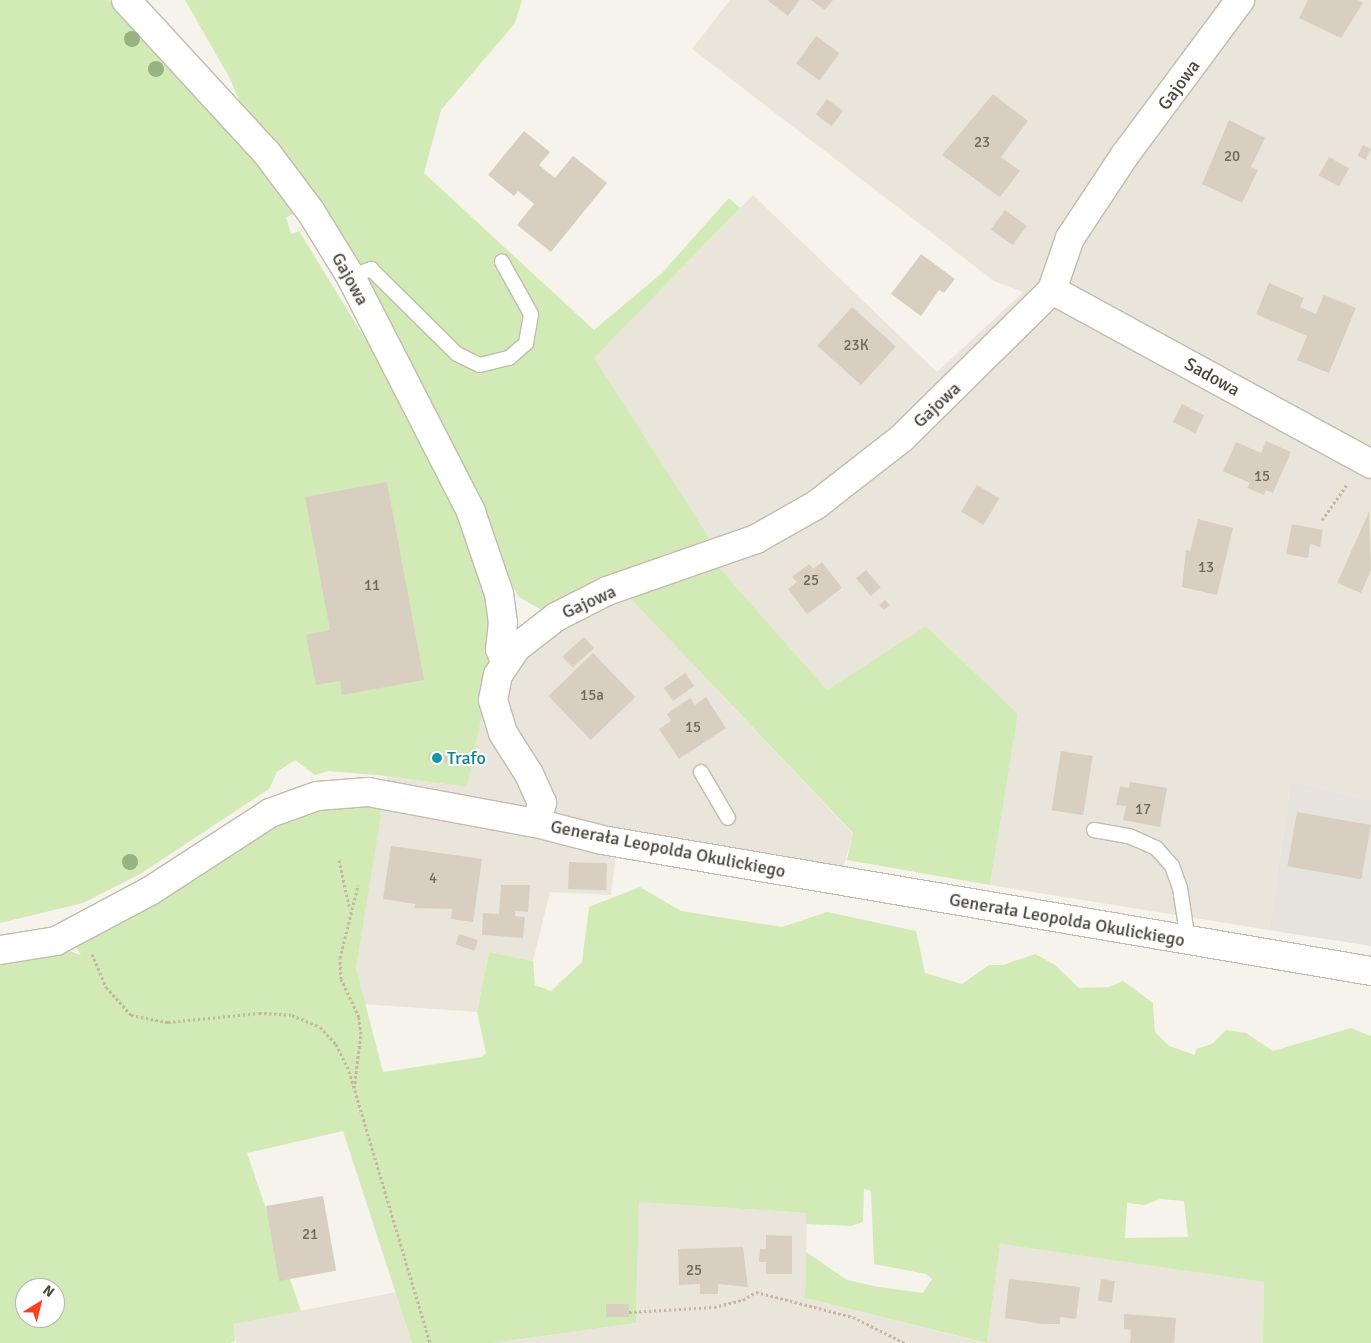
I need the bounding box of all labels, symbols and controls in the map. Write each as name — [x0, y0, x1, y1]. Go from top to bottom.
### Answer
street label: Gajowa — [1154, 56, 1204, 114]
house number: 23 — [974, 134, 990, 152]
house number: 20 — [1224, 148, 1240, 166]
street label: Gajowa — [327, 249, 373, 309]
house number: 23K — [843, 337, 869, 355]
street label: Sadowa — [1181, 353, 1243, 401]
street label: Gajowa — [909, 378, 965, 432]
house number: 15 — [1254, 468, 1270, 486]
house number: 13 — [1198, 559, 1214, 577]
house number: 25 — [803, 572, 819, 590]
house number: 11 — [364, 577, 380, 595]
street label: Gajowa — [559, 581, 619, 623]
house number: 15a — [580, 687, 604, 705]
house number: 15 — [685, 719, 701, 737]
place label: Trafo — [447, 747, 486, 769]
marker: Trafo — [431, 752, 443, 764]
house number: 17 — [1135, 801, 1151, 819]
street label: Generała Leopolda Okulickiego — [549, 816, 787, 882]
house number: 4 — [429, 870, 437, 888]
street label: Generała Leopolda Okulickiego — [948, 889, 1186, 951]
house number: 21 — [302, 1226, 318, 1244]
house number: 25 — [686, 1262, 702, 1280]
north arrow — [15, 1278, 65, 1328]
text: N — [40, 1282, 57, 1301]

